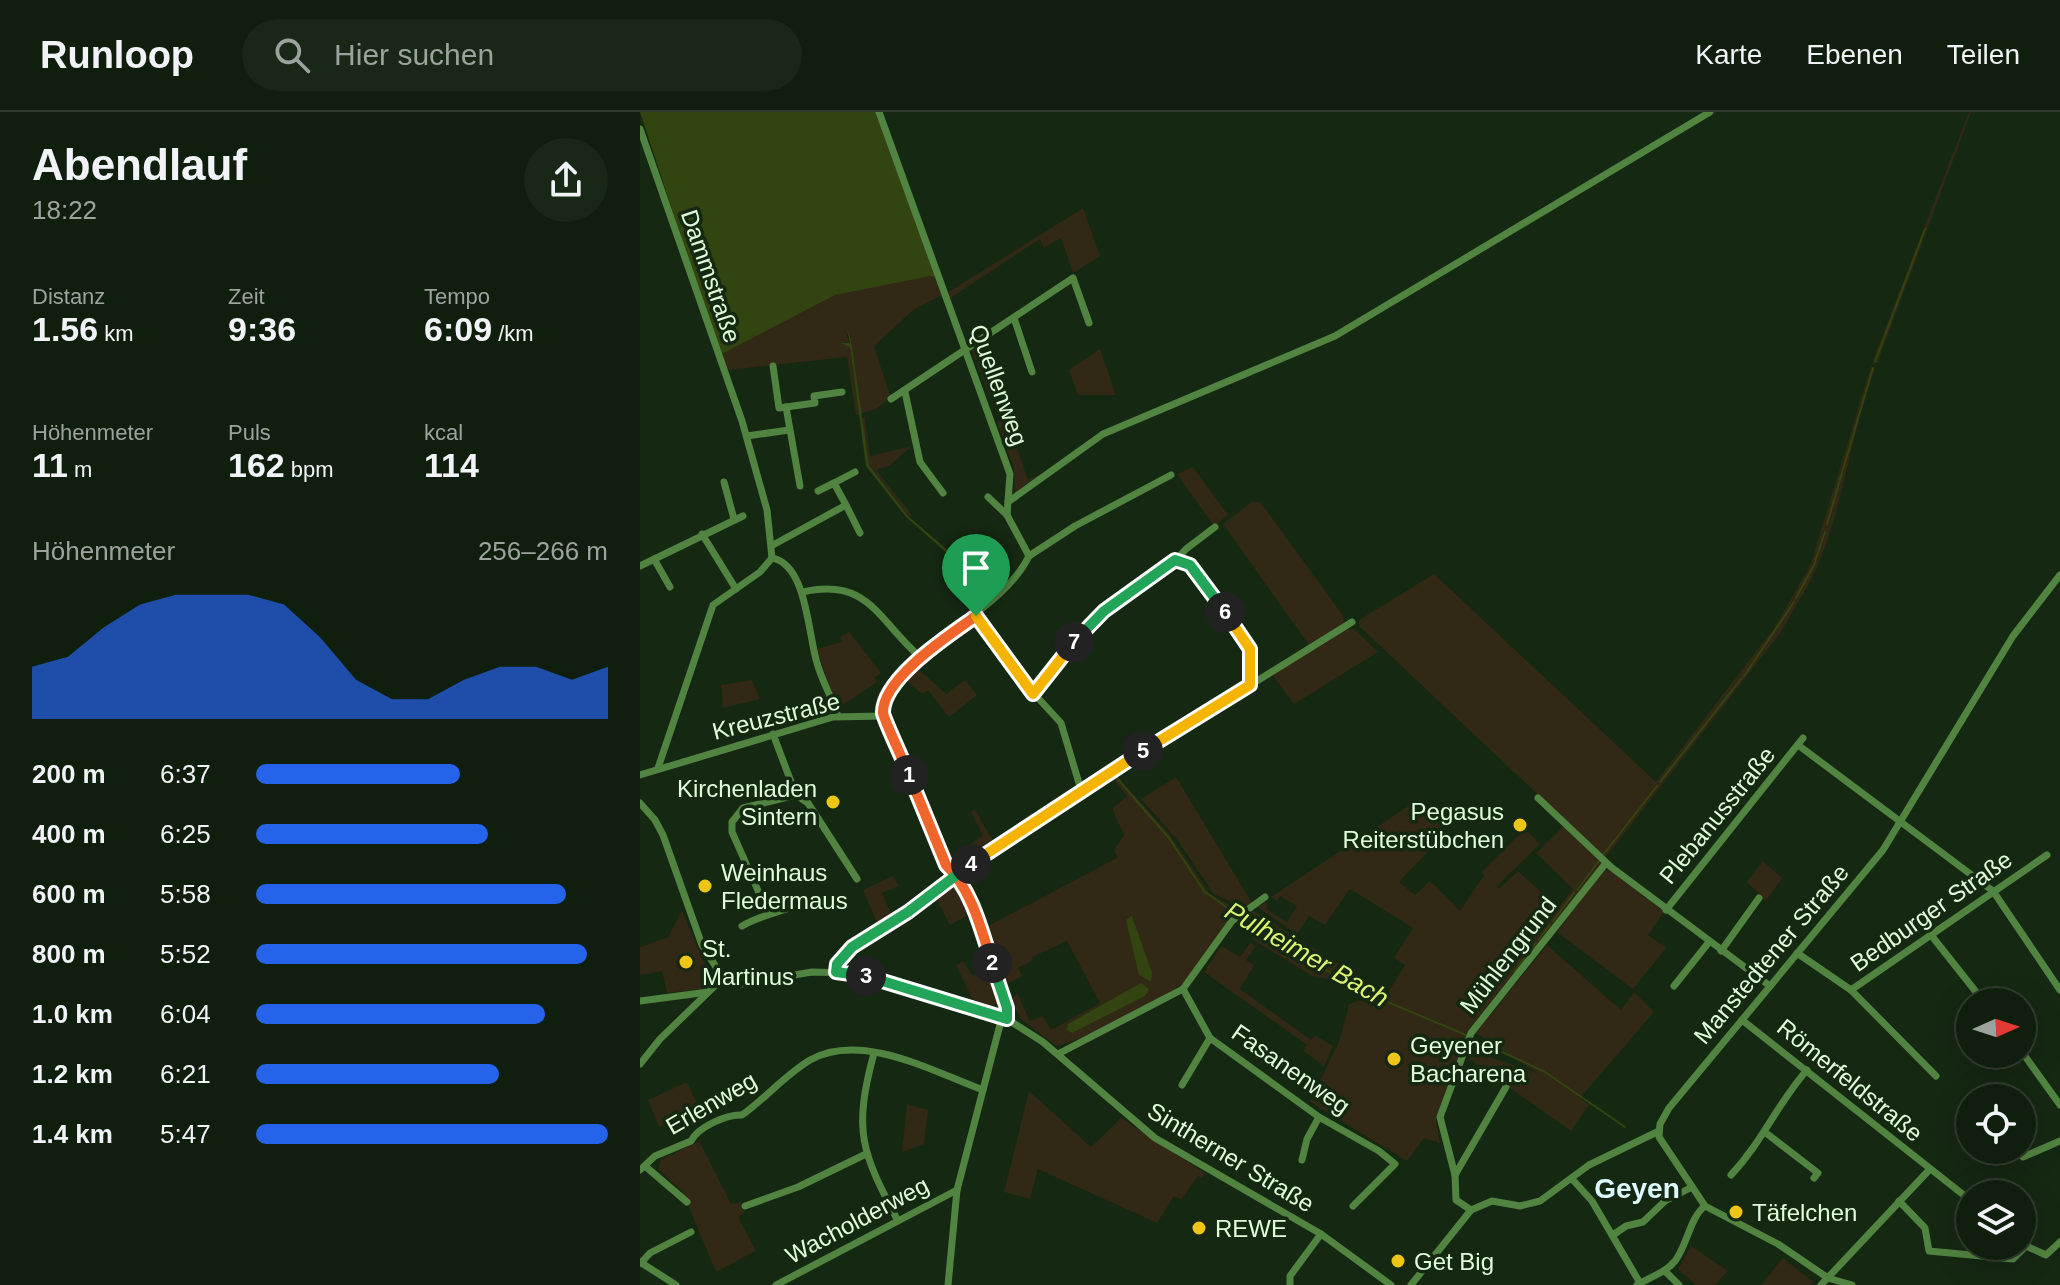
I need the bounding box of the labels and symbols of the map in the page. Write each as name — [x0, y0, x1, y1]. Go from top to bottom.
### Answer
street label: Dammstraße — [676, 206, 746, 346]
street label: Quellenweg — [965, 321, 1033, 449]
pin — [942, 534, 1010, 616]
pin: 6 — [1205, 592, 1245, 632]
pin: 7 — [1054, 622, 1094, 662]
street label: Kreuzstraße — [709, 687, 843, 745]
pin: 5 — [1123, 731, 1163, 771]
street label: Plebanusstraße — [1654, 741, 1780, 889]
pin: 1 — [889, 755, 929, 795]
place label: Kirchenladen Sintern — [677, 775, 817, 830]
marker: Kirchenladen Sintern — [824, 793, 842, 811]
place label: Pegasus Reiterstübchen — [1343, 798, 1504, 853]
marker: Pegasus Reiterstübchen — [1511, 816, 1529, 834]
pin: 4 — [951, 844, 991, 884]
street label: Bedburger Straße — [1845, 845, 2017, 977]
place label: Weinhaus Fledermaus — [721, 859, 848, 914]
street label: Manstedtener Straße — [1688, 859, 1854, 1049]
marker: Weinhaus Fledermaus — [696, 877, 714, 895]
street label: Mühlengrund — [1454, 891, 1562, 1019]
water label: Pulheimer Bach — [1220, 895, 1394, 1013]
place label: St. Martinus — [702, 935, 794, 990]
pin: 2 — [972, 943, 1012, 983]
marker: St. Martinus — [677, 953, 695, 971]
pin: 3 — [846, 956, 886, 996]
north arrow — [1956, 988, 2036, 1068]
street label: Römerfeldstraße — [1772, 1013, 1928, 1147]
street label: Fasanenweg — [1227, 1019, 1355, 1119]
place label: Geyener Bacharena — [1410, 1032, 1527, 1087]
marker: Geyener Bacharena — [1385, 1050, 1403, 1068]
street label: Erlenweg — [661, 1066, 761, 1140]
street label: Sintherner Straße — [1143, 1097, 1319, 1217]
street label: Wacholderweg — [781, 1171, 933, 1269]
district label: Geyen — [1594, 1173, 1680, 1204]
place label: Täfelchen — [1752, 1199, 1857, 1226]
marker: Täfelchen — [1727, 1203, 1745, 1221]
place label: REWE — [1215, 1215, 1287, 1242]
marker: REWE — [1190, 1219, 1208, 1237]
place label: Get Big — [1414, 1248, 1494, 1275]
marker: Get Big — [1389, 1252, 1407, 1270]

